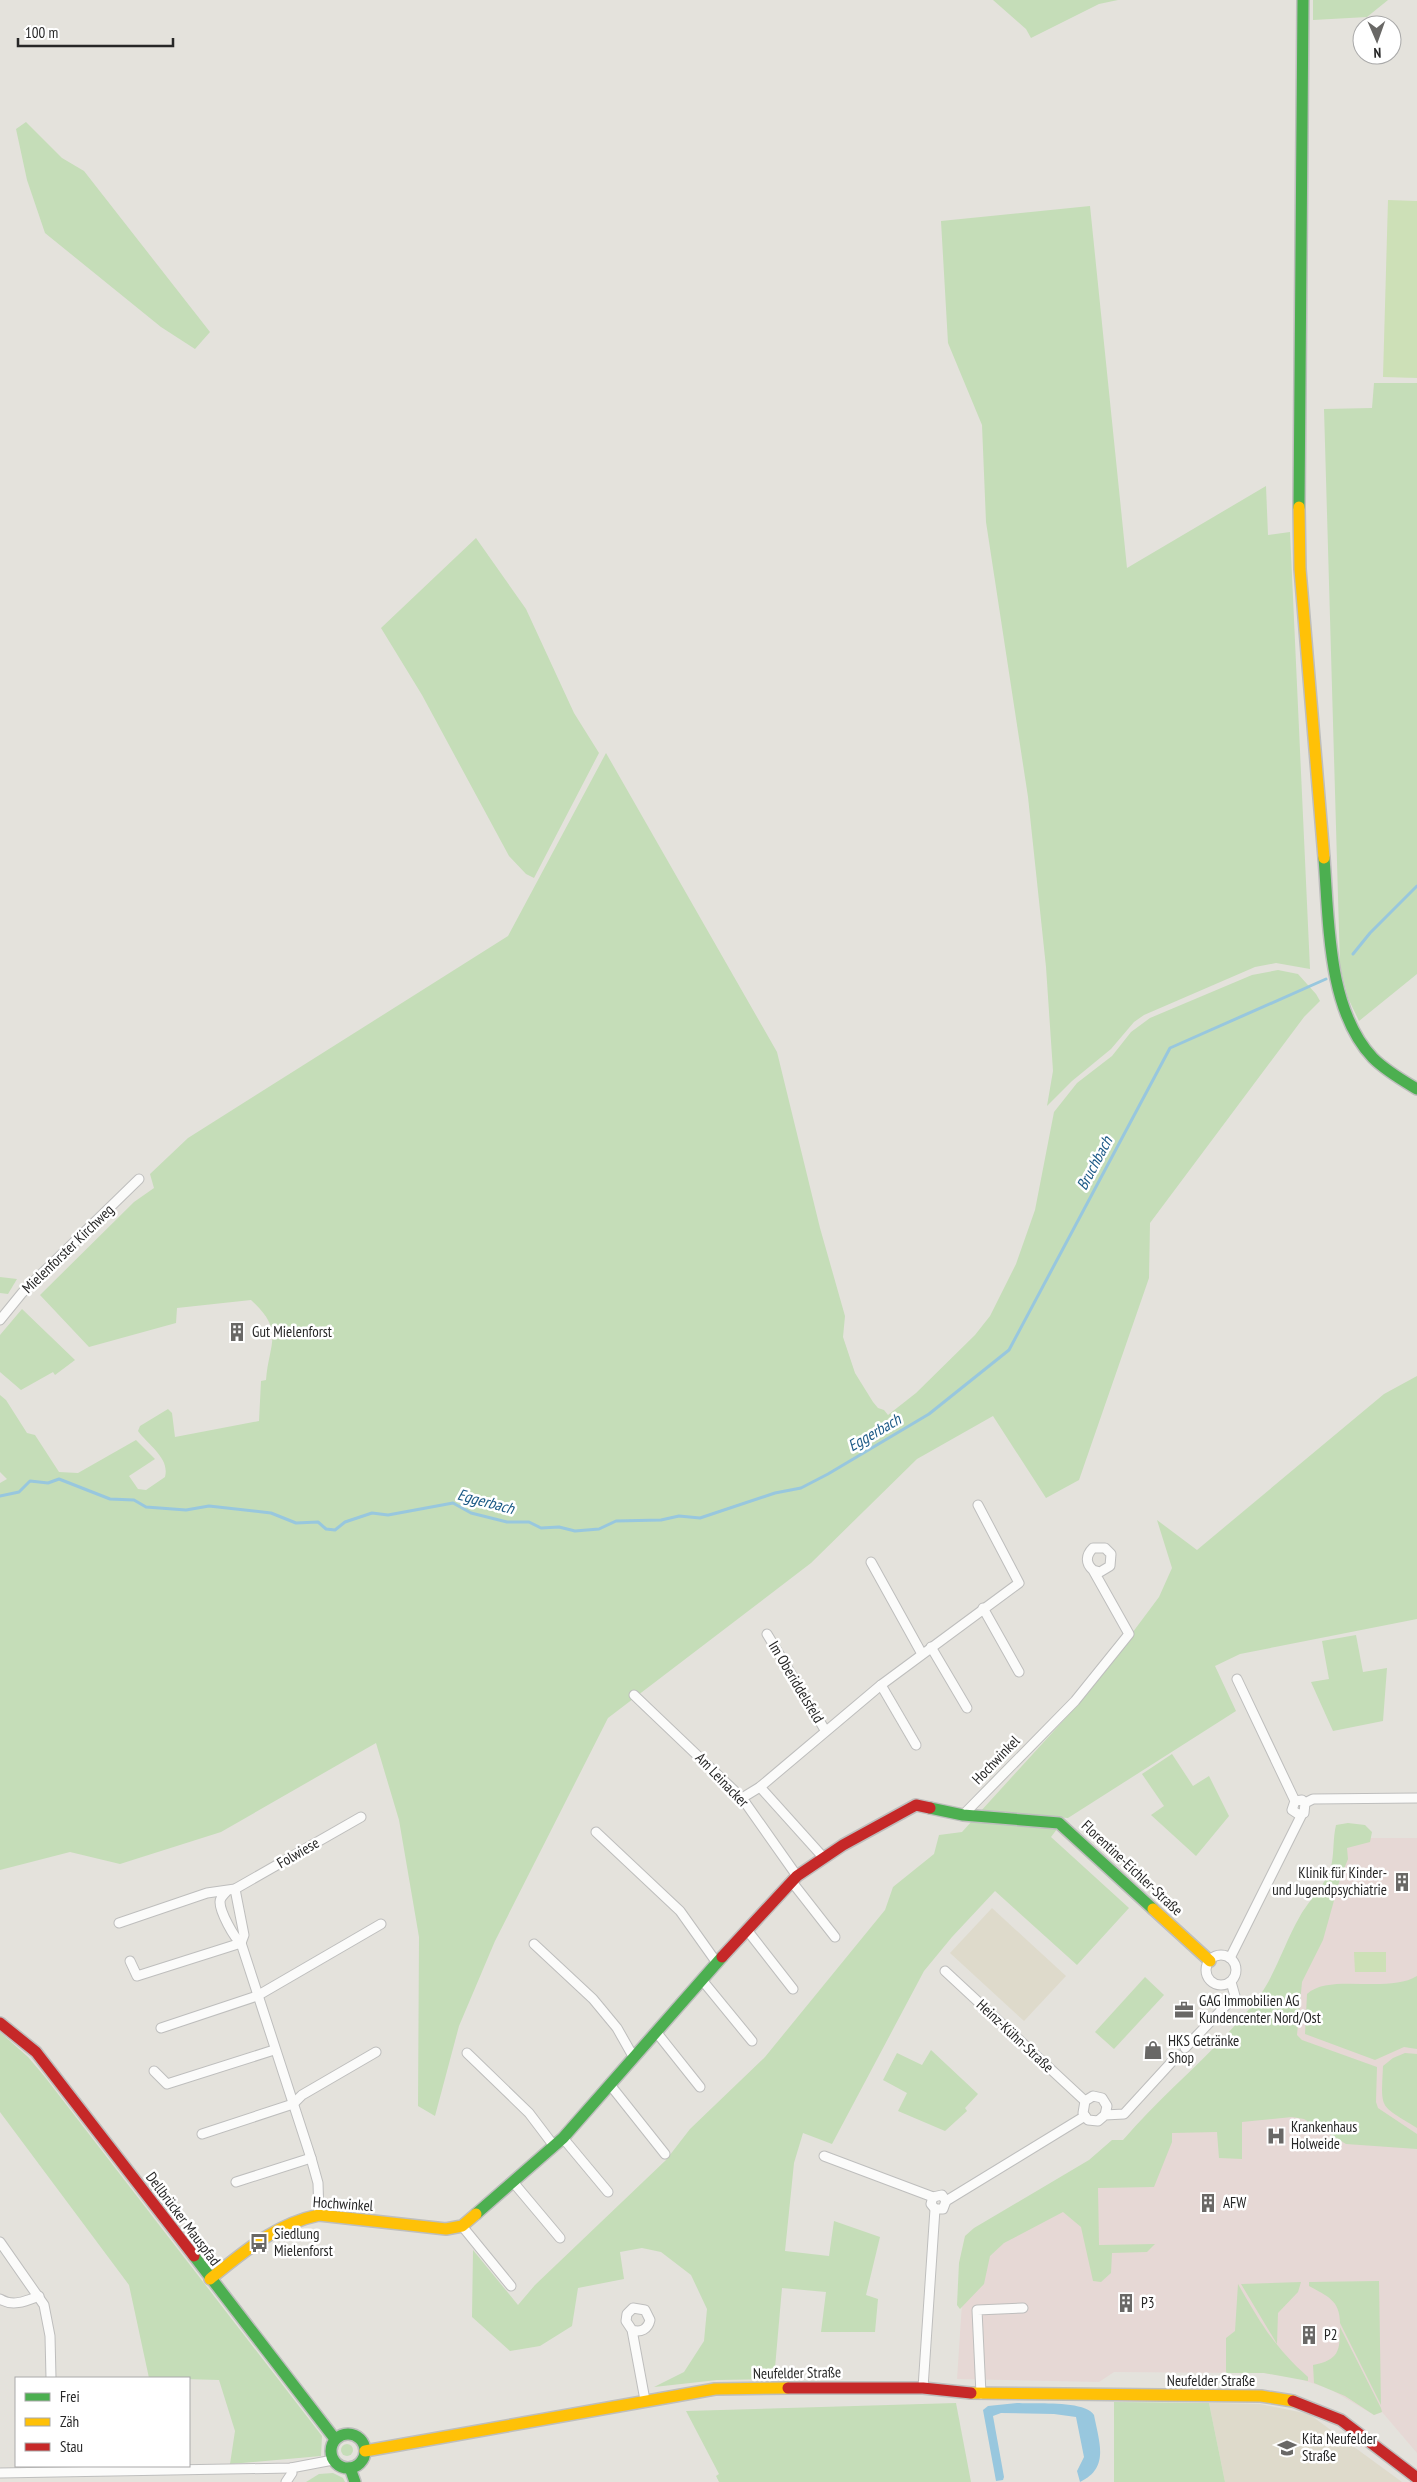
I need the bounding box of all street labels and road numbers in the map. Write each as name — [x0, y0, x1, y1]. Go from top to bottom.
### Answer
street label: Mielenforster Kirchweg — [18, 1200, 117, 1297]
street label: Im Oberiddelsfeld — [764, 1637, 828, 1726]
street label: Hochwinkel — [968, 1731, 1024, 1788]
street label: Am Leinacker — [692, 1748, 754, 1812]
street label: Florentine-Eichler-Straße — [1078, 1816, 1187, 1919]
street label: Folwiese — [273, 1833, 322, 1872]
street label: Heinz-Kühn-Straße — [973, 1995, 1058, 2076]
street label: Dellbrücker Mauspfad — [142, 2168, 225, 2269]
street label: Hochwinkel — [312, 2192, 374, 2215]
street label: Neufelder Straße — [753, 2362, 841, 2383]
street label: Neufelder Straße — [1167, 2371, 1255, 2390]

